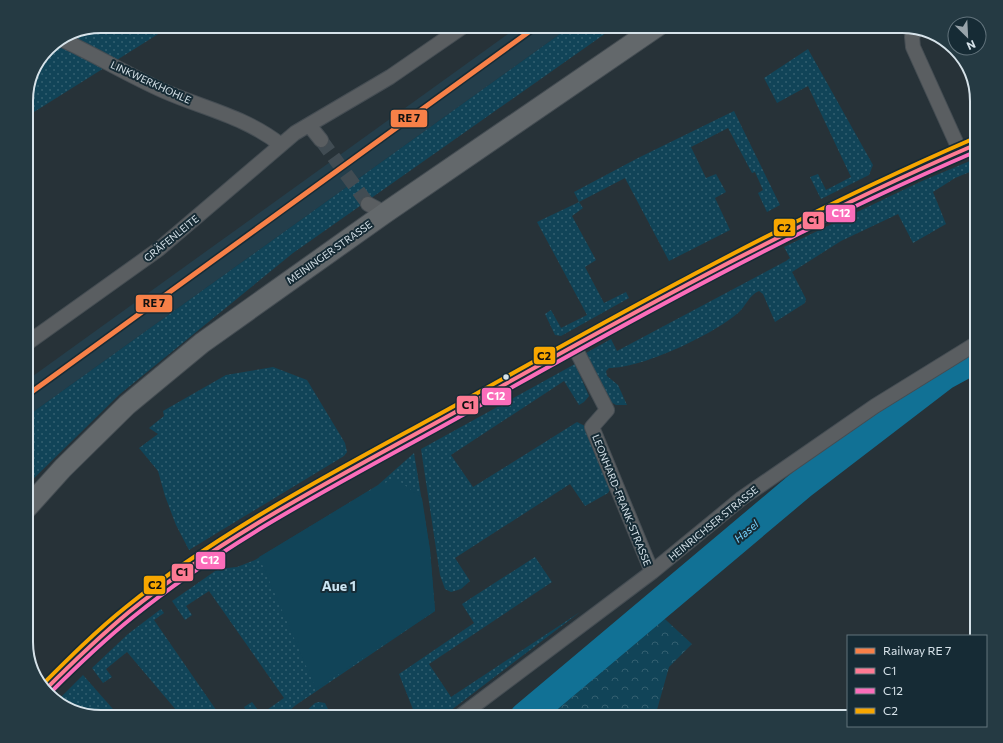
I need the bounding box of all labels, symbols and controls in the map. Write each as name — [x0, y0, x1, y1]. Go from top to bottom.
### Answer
north arrow — [947, 16, 987, 56]
text: N — [965, 38, 978, 53]
street label: LINKWERKHOHLE — [109, 58, 193, 106]
line badge: RE 7 — [390, 109, 428, 128]
text: RE 7 — [398, 111, 420, 124]
line badge: C12 — [825, 204, 856, 223]
text: C12 — [832, 206, 850, 219]
line badge: C1 — [802, 211, 825, 230]
street label: GRÄFENLEITE — [141, 212, 201, 264]
text: C1 — [807, 213, 819, 226]
street label: MEININGER STRASSE — [284, 218, 374, 286]
line badge: C2 — [773, 218, 796, 237]
text: C2 — [777, 221, 791, 234]
line badge: RE 7 — [135, 294, 173, 313]
text: RE 7 — [143, 296, 165, 309]
line badge: C2 — [533, 346, 556, 365]
text: C2 — [537, 349, 551, 362]
unlabelled marker — [501, 372, 511, 382]
line badge: C12 — [481, 387, 512, 406]
text: C12 — [487, 389, 505, 402]
line badge: C1 — [456, 395, 479, 415]
text: C1 — [462, 398, 474, 411]
street label: LEONHARD-FRANK-STRASSE — [590, 432, 654, 568]
street label: HEINRICHSER STRASSE — [666, 483, 760, 563]
water label: Hasel — [731, 517, 761, 545]
line badge: C12 — [195, 551, 226, 570]
text: C12 — [201, 553, 219, 566]
line badge: C1 — [171, 563, 194, 582]
text: C1 — [176, 565, 188, 578]
line badge: C2 — [143, 575, 166, 595]
district label: Aue 1 — [322, 577, 356, 594]
text: C2 — [148, 578, 162, 591]
legend — [847, 635, 987, 727]
text: Railway RE 7 — [883, 643, 951, 657]
text: C1 — [883, 663, 896, 677]
text: C12 — [883, 683, 903, 697]
text: C2 — [883, 703, 898, 717]

